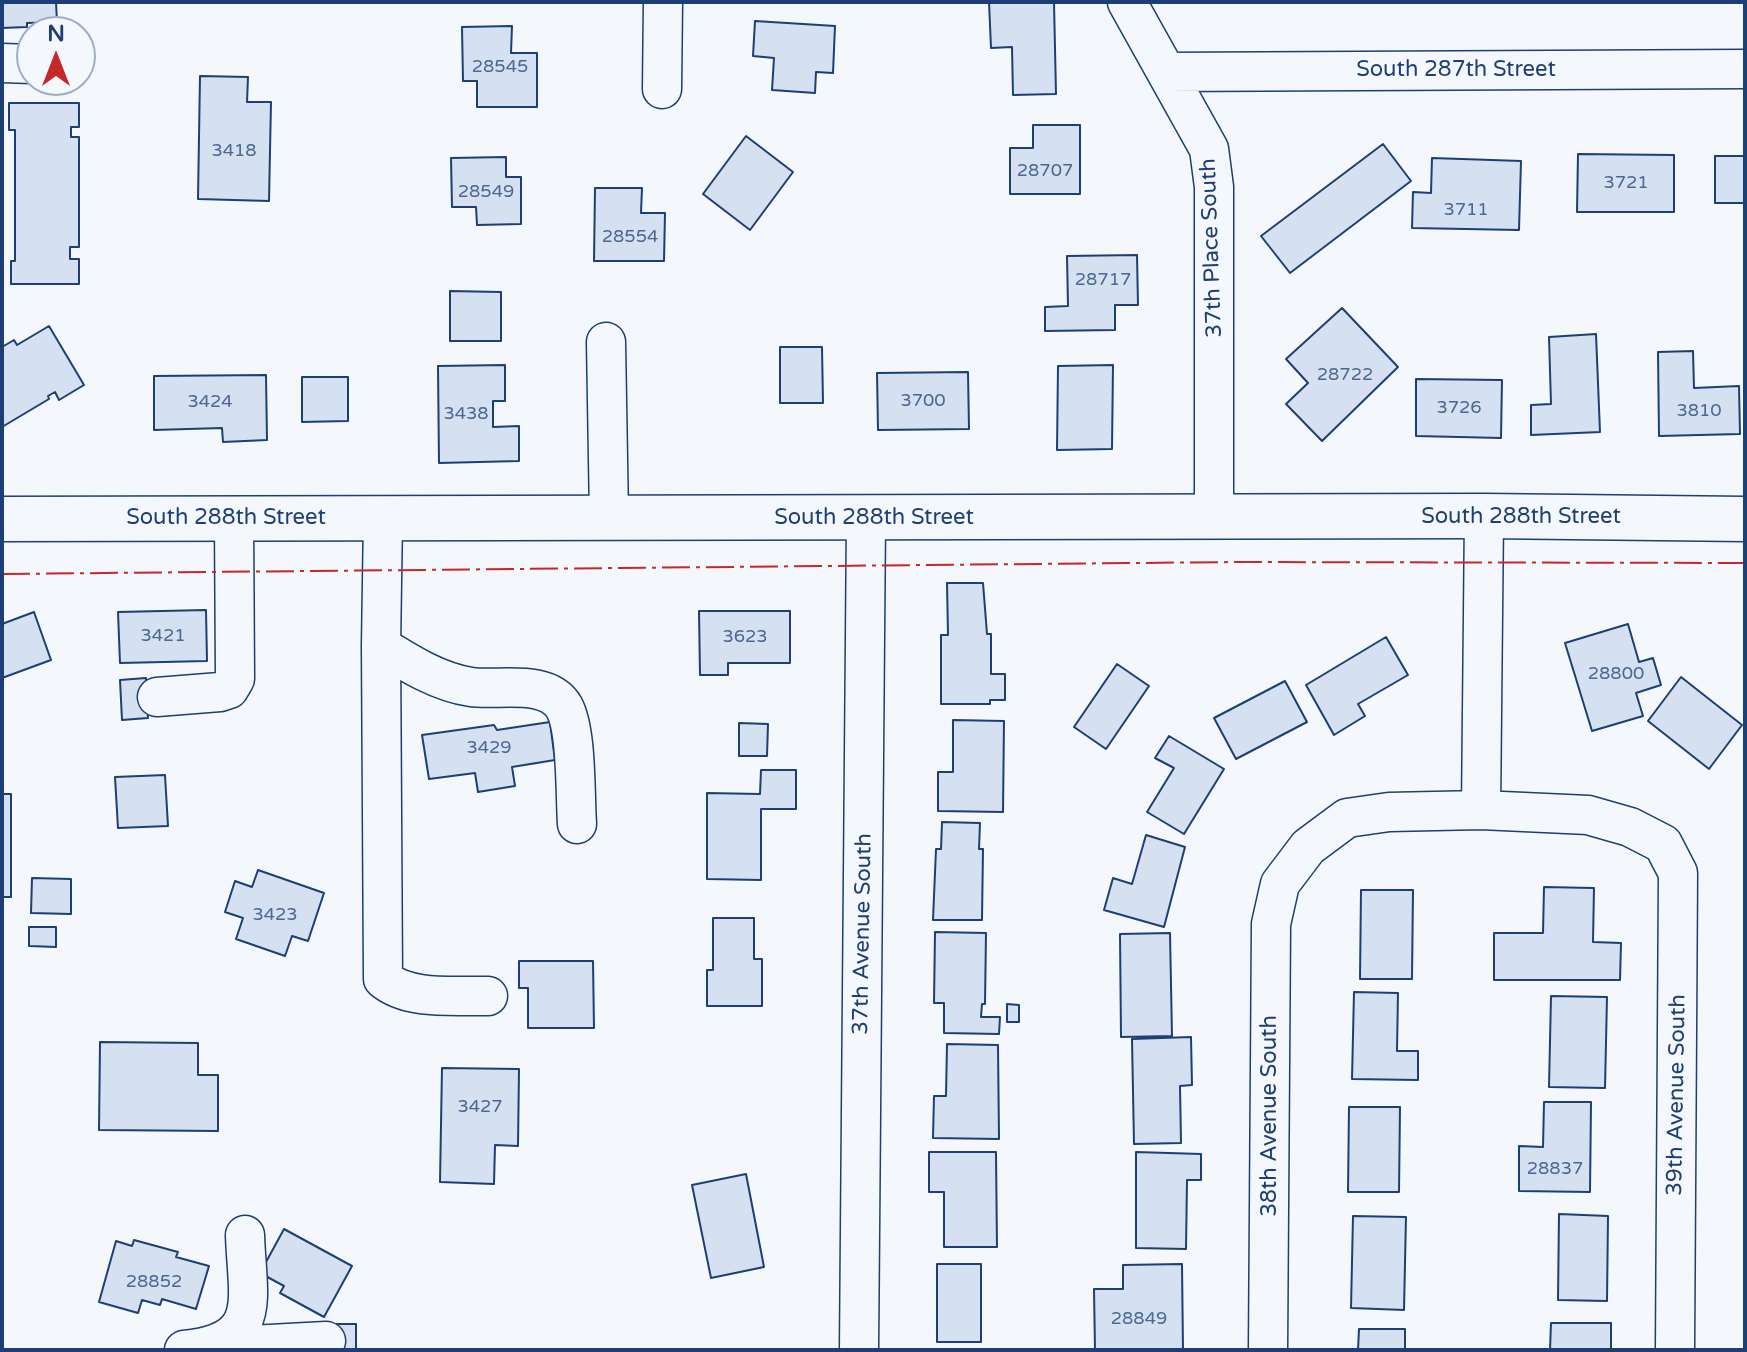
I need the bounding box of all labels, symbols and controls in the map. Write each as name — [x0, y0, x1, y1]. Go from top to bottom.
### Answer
north arrow — [16, 16, 96, 96]
text: N — [47, 21, 65, 47]
house number: 28545 — [472, 56, 528, 78]
street label: South 287th Street — [1356, 57, 1556, 83]
house number: 3418 — [211, 140, 257, 162]
street label: 37th Place South — [1196, 158, 1228, 338]
house number: 28707 — [1017, 160, 1073, 182]
house number: 3721 — [1603, 172, 1649, 194]
house number: 28549 — [458, 181, 514, 203]
house number: 3711 — [1443, 199, 1489, 221]
house number: 28554 — [602, 226, 658, 248]
house number: 28717 — [1075, 269, 1131, 291]
house number: 28722 — [1317, 364, 1373, 386]
house number: 3700 — [900, 390, 946, 412]
house number: 3424 — [187, 391, 233, 413]
house number: 3726 — [1436, 397, 1482, 419]
house number: 3810 — [1676, 400, 1722, 422]
house number: 3438 — [443, 403, 489, 425]
street label: South 288th Street — [1421, 504, 1621, 530]
street label: South 288th Street — [126, 505, 326, 531]
street label: South 288th Street — [774, 505, 974, 531]
house number: 3421 — [140, 625, 186, 647]
house number: 3623 — [722, 626, 768, 648]
house number: 28800 — [1588, 663, 1644, 685]
house number: 3429 — [466, 737, 512, 759]
street label: 37th Avenue South — [848, 833, 878, 1035]
house number: 3423 — [252, 904, 298, 926]
street label: 39th Avenue South — [1662, 994, 1692, 1196]
street label: 38th Avenue South — [1257, 1015, 1283, 1217]
house number: 3427 — [457, 1096, 503, 1118]
house number: 28837 — [1527, 1158, 1583, 1180]
house number: 28852 — [126, 1271, 182, 1293]
house number: 28849 — [1111, 1308, 1167, 1330]

